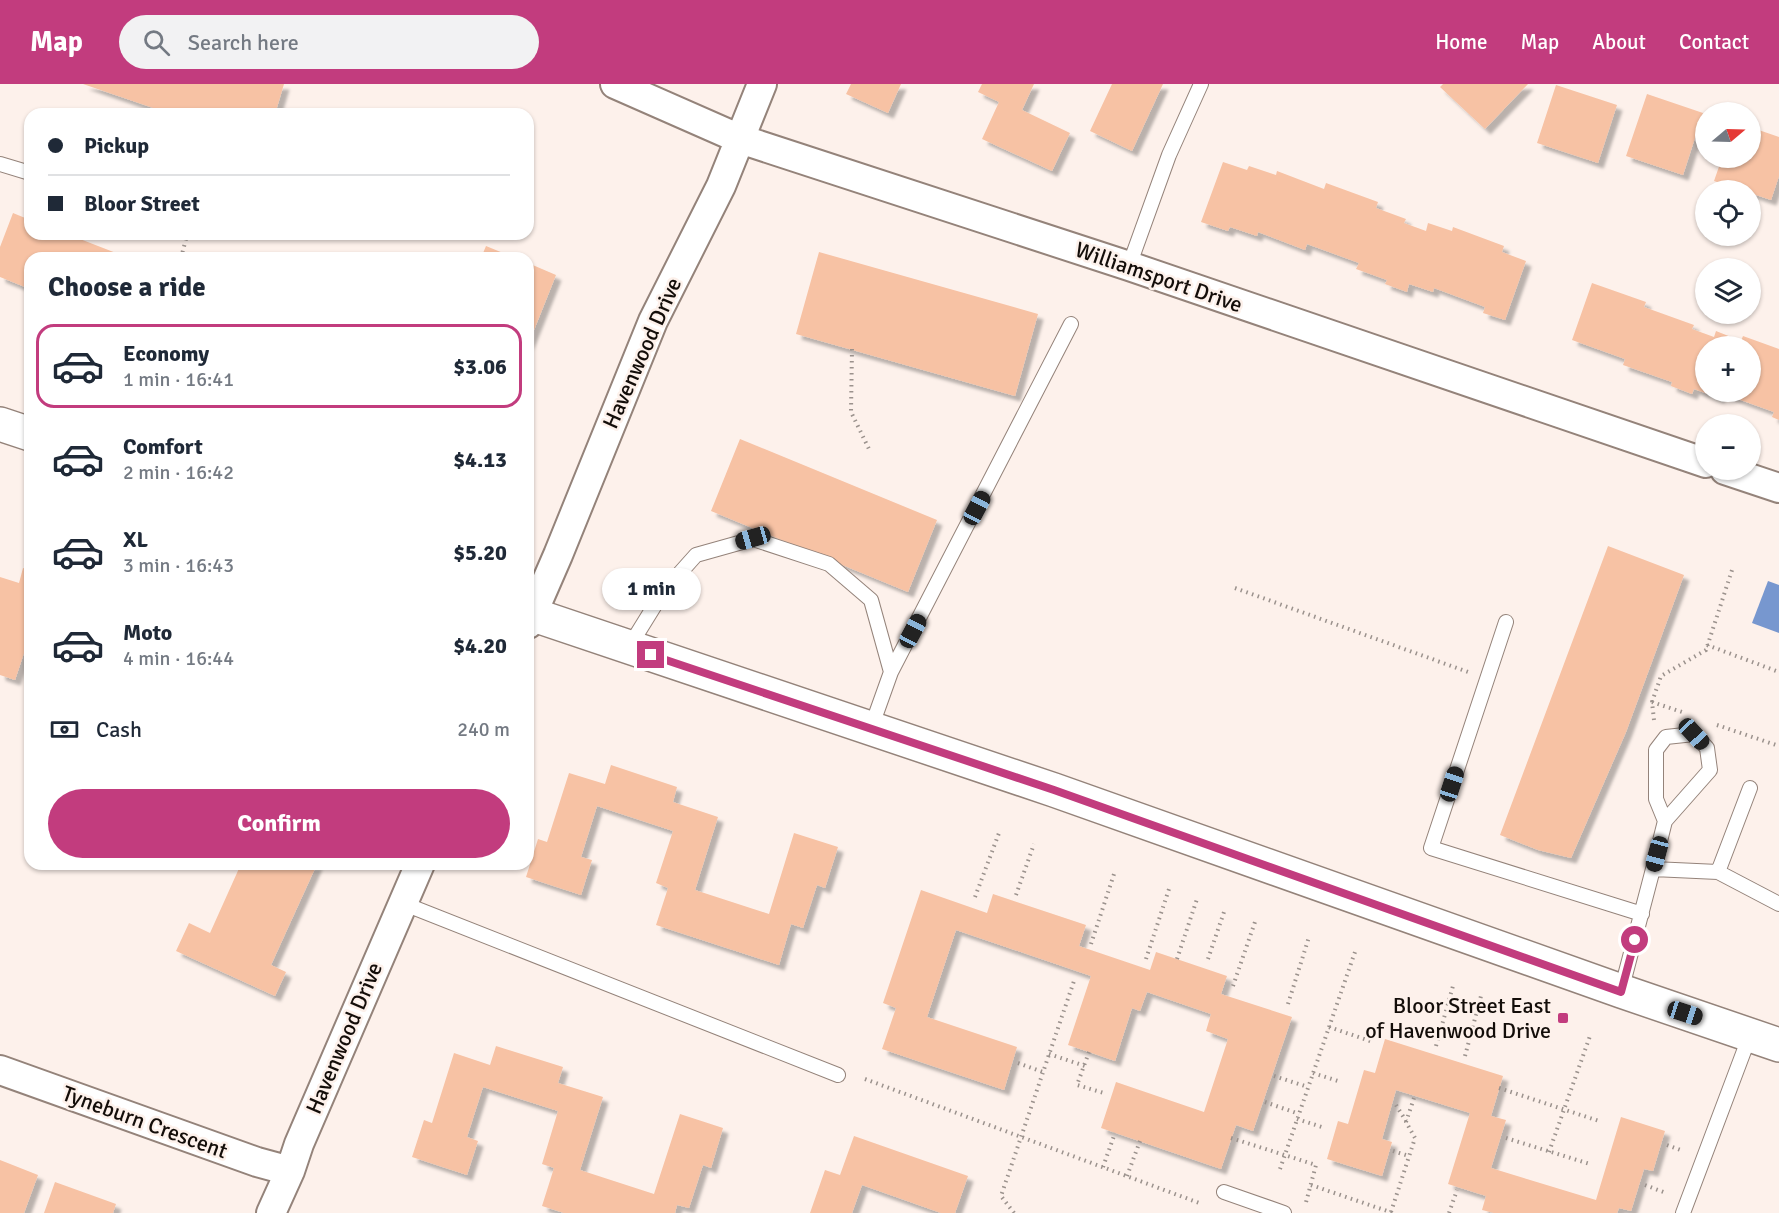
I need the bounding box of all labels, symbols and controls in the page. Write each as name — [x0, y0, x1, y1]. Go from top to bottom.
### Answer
search box — [119, 15, 539, 69]
text: Map — [30, 25, 83, 59]
icon: search — [140, 26, 173, 59]
text: Search here — [188, 29, 299, 56]
text: Home — [1435, 29, 1488, 55]
text: Map — [1521, 29, 1559, 55]
text: About — [1592, 29, 1646, 55]
text: Contact — [1679, 29, 1749, 55]
north arrow — [1695, 102, 1761, 168]
map controls — [1695, 102, 1761, 480]
text: Pickup — [84, 132, 149, 159]
button: locate — [1695, 180, 1761, 246]
text: Bloor Street — [84, 190, 200, 217]
street label: Williamsport Drive — [1072, 236, 1246, 318]
button: layers — [1695, 258, 1761, 324]
text: Choose a ride — [48, 271, 206, 304]
street label: Havenwood Drive — [597, 273, 687, 433]
button: + — [1695, 336, 1761, 402]
icon: car — [51, 339, 105, 393]
text: Economy — [123, 340, 209, 367]
text: $3.06 — [453, 353, 507, 380]
text: 1 min · 16:41 — [123, 367, 234, 392]
button: − — [1695, 414, 1761, 480]
icon: car — [51, 432, 105, 486]
text: Comfort — [123, 433, 203, 460]
text: $4.13 — [453, 446, 507, 473]
text: 2 min · 16:42 — [123, 460, 234, 485]
car — [961, 488, 993, 528]
car — [733, 524, 773, 552]
icon: car — [51, 525, 105, 579]
text: XL — [123, 526, 148, 553]
text: $5.20 — [453, 539, 507, 566]
text: 3 min · 16:43 — [123, 553, 234, 578]
callout: 1 min — [602, 568, 700, 610]
text: 1 min — [627, 576, 676, 601]
car — [897, 611, 929, 651]
icon: car — [51, 618, 105, 672]
text: Moto — [123, 619, 172, 646]
text: $4.20 — [453, 632, 507, 659]
route end — [637, 641, 664, 668]
text: 4 min · 16:44 — [123, 646, 234, 671]
icon: cash — [48, 713, 81, 746]
car — [1675, 715, 1713, 753]
text: Cash — [96, 716, 142, 743]
text: 240 m — [457, 717, 510, 742]
car — [1438, 764, 1466, 804]
button: Confirm — [48, 789, 510, 858]
car — [1644, 834, 1670, 874]
route start — [1621, 926, 1648, 953]
street label: Havenwood Drive — [300, 958, 388, 1118]
place label: Bloor Street East of Havenwood Drive — [1365, 992, 1551, 1044]
car — [1665, 999, 1705, 1027]
marker: Bloor Street East of Havenwood Drive — [1556, 1011, 1570, 1025]
street label: Tyneburn Crescent — [59, 1080, 232, 1164]

